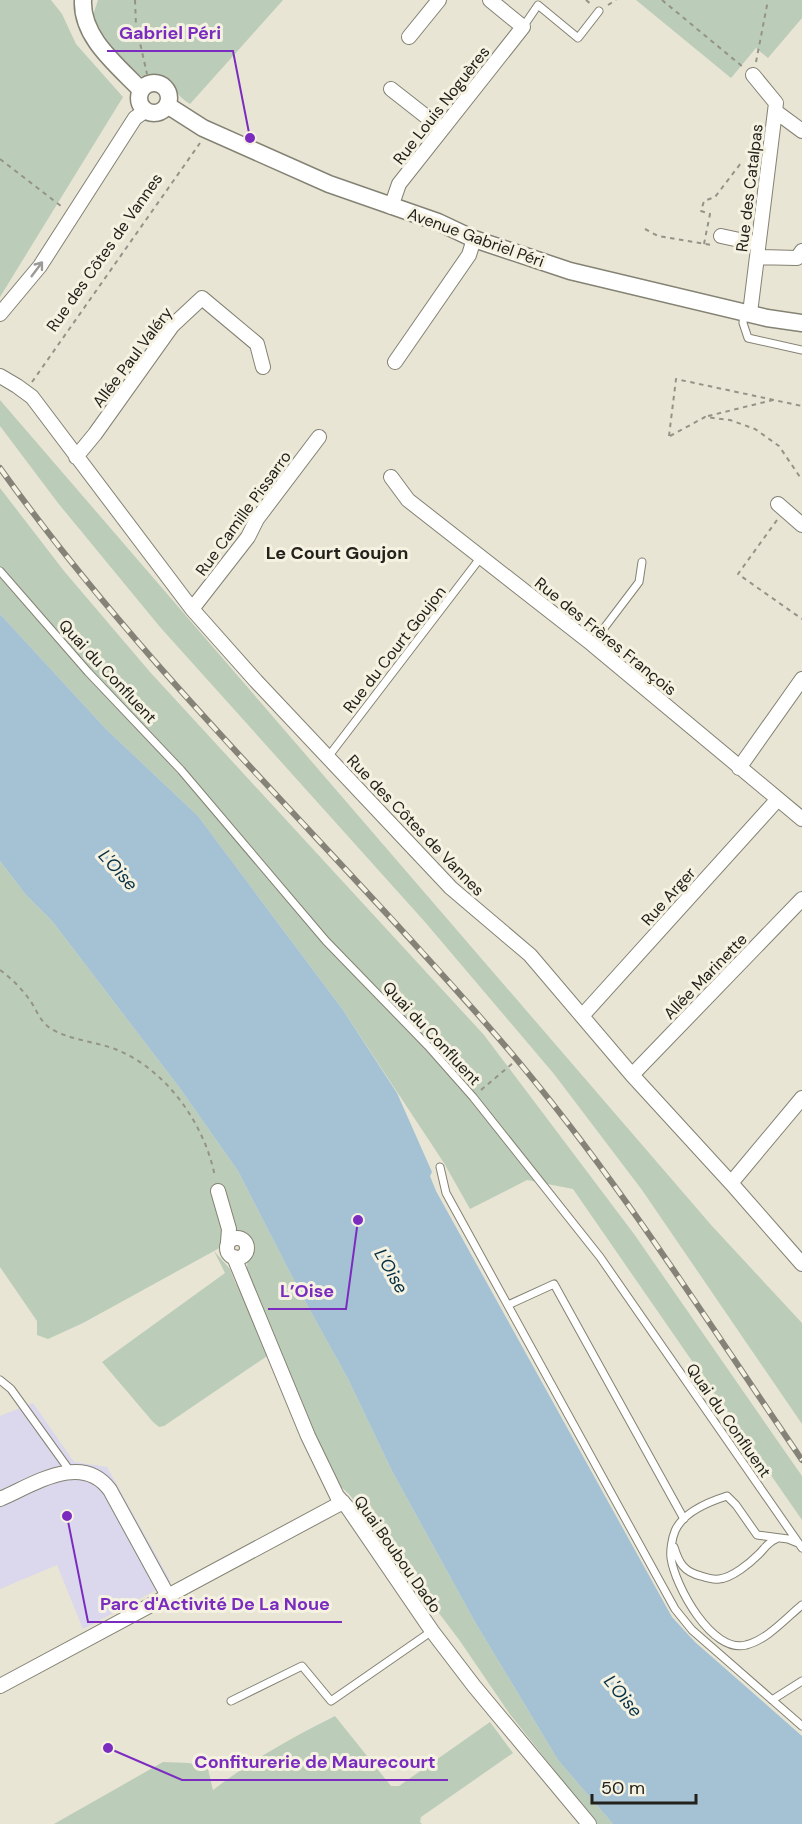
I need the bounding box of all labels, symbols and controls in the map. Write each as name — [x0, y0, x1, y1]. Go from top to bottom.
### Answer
callout: Gabriel Péri — [107, 15, 233, 51]
text: Gabriel Péri — [119, 21, 221, 45]
street label: Rue Louis Noguères — [388, 42, 494, 169]
street label: Rue des Catalpas — [731, 123, 768, 253]
street label: Rue des Côtes de Vannes — [42, 169, 167, 336]
street label: Avenue Gabriel Péri — [405, 203, 547, 272]
one-way arrow — [31, 261, 44, 277]
street label: Allée Paul Valéry — [88, 303, 177, 412]
street label: Rue Camille Pissarro — [191, 447, 296, 580]
district label: Le Court Goujon — [266, 541, 408, 565]
street label: Rue des Frères François — [530, 573, 681, 700]
street label: Rue du Court Goujon — [338, 582, 451, 717]
street label: Quai du Confluent — [54, 615, 161, 728]
street label: Rue des Côtes de Vannes — [342, 750, 489, 901]
water label: L'Oise — [93, 844, 143, 896]
street label: Rue Arger — [636, 863, 700, 930]
street label: Allée Marinette — [659, 929, 752, 1024]
street label: Quai du Confluent — [378, 977, 485, 1090]
water label: L'Oise — [369, 1244, 413, 1298]
callout: L’Oise — [268, 1273, 346, 1309]
text: L’Oise — [280, 1279, 334, 1303]
street label: Quai du Confluent — [681, 1359, 776, 1481]
street label: Quai Boubou Dado — [349, 1491, 446, 1617]
callout: Parc d'Activité De La Noue — [88, 1586, 342, 1622]
text: Parc d'Activité De La Noue — [100, 1592, 330, 1616]
water label: L'Oise — [598, 1670, 648, 1722]
callout: Confiturerie de Maurecourt — [182, 1744, 448, 1780]
text: Confiturerie de Maurecourt — [194, 1750, 436, 1774]
scale bar — [592, 1767, 696, 1805]
text: 50 m — [601, 1776, 645, 1800]

